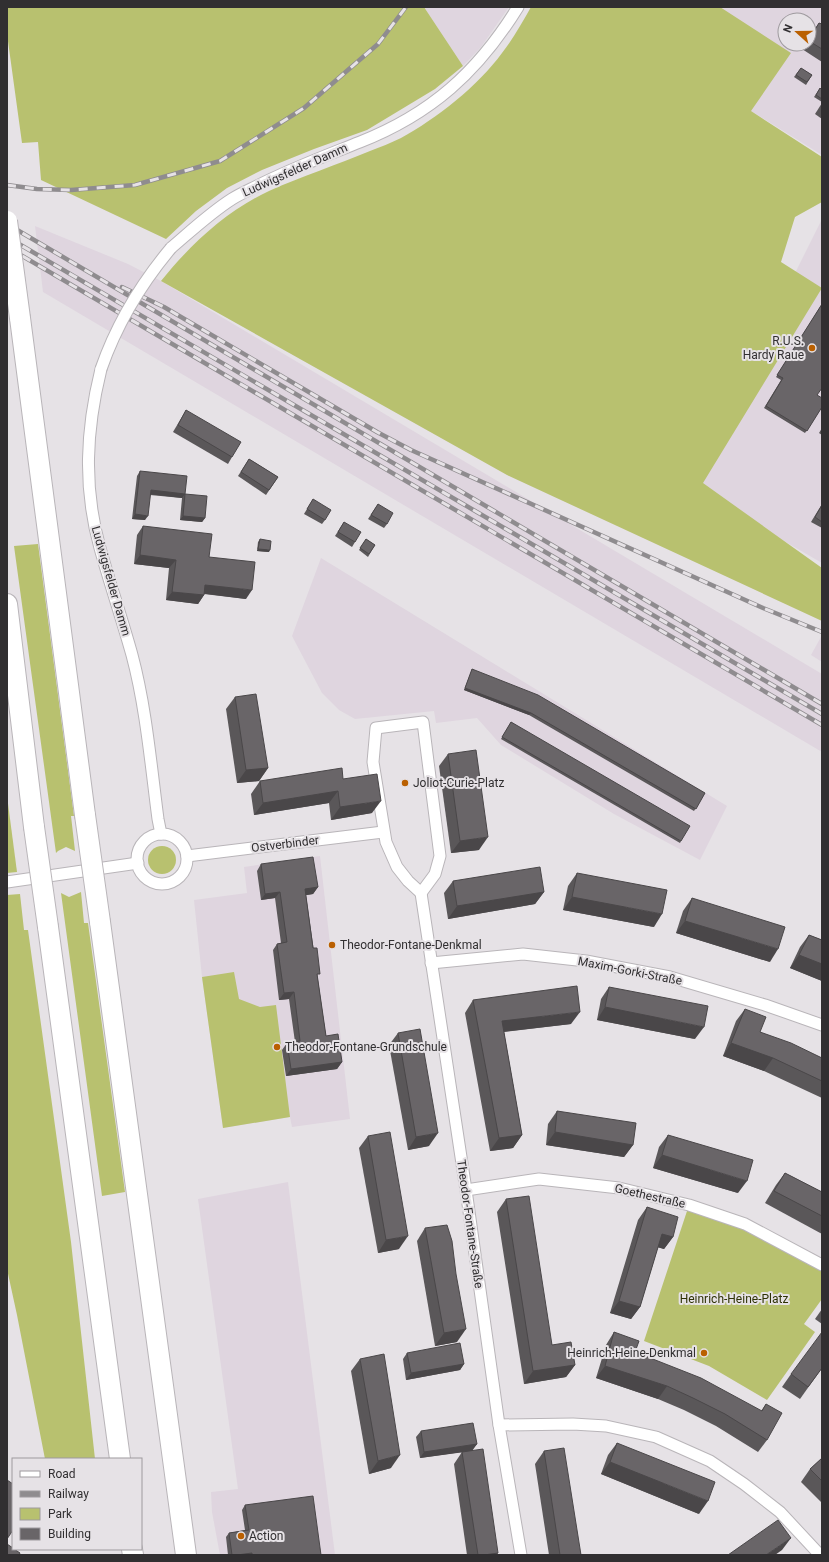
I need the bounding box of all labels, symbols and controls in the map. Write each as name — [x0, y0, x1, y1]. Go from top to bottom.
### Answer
north arrow — [777, 12, 817, 52]
text: N — [781, 22, 796, 35]
street label: Ludwigsfelder Damm — [240, 141, 350, 199]
place label: R.U.S. Hardy Raue — [743, 334, 804, 362]
marker: R.U.S. Hardy Raue — [807, 343, 817, 353]
street label: Ludwigsfelder Damm — [89, 525, 133, 637]
place label: Joliot-Curie-Platz — [413, 776, 504, 790]
marker: Joliot-Curie-Platz — [400, 778, 410, 788]
street label: Ostverbinder — [250, 833, 320, 855]
place label: Theodor-Fontane-Denkmal — [340, 938, 482, 952]
marker: Theodor-Fontane-Denkmal — [327, 940, 337, 950]
street label: Maxim-Gorki-Straße — [577, 954, 683, 988]
place label: Theodor-Fontane-Grundschule — [285, 1040, 447, 1054]
marker: Theodor-Fontane-Grundschule — [272, 1042, 282, 1052]
street label: Theodor-Fontane-Straße — [454, 1159, 486, 1289]
street label: Goethestraße — [613, 1181, 687, 1211]
park label: Heinrich-Heine-Platz — [680, 1292, 788, 1306]
place label: Heinrich-Heine-Denkmal — [567, 1346, 696, 1360]
marker: Heinrich-Heine-Denkmal — [699, 1348, 709, 1358]
legend — [12, 1458, 142, 1550]
text: Road — [48, 1467, 76, 1481]
text: Railway — [48, 1487, 89, 1501]
text: Park — [48, 1507, 73, 1521]
text: Building — [48, 1527, 91, 1541]
place label: Action — [249, 1529, 283, 1543]
marker: Action — [236, 1531, 246, 1541]

